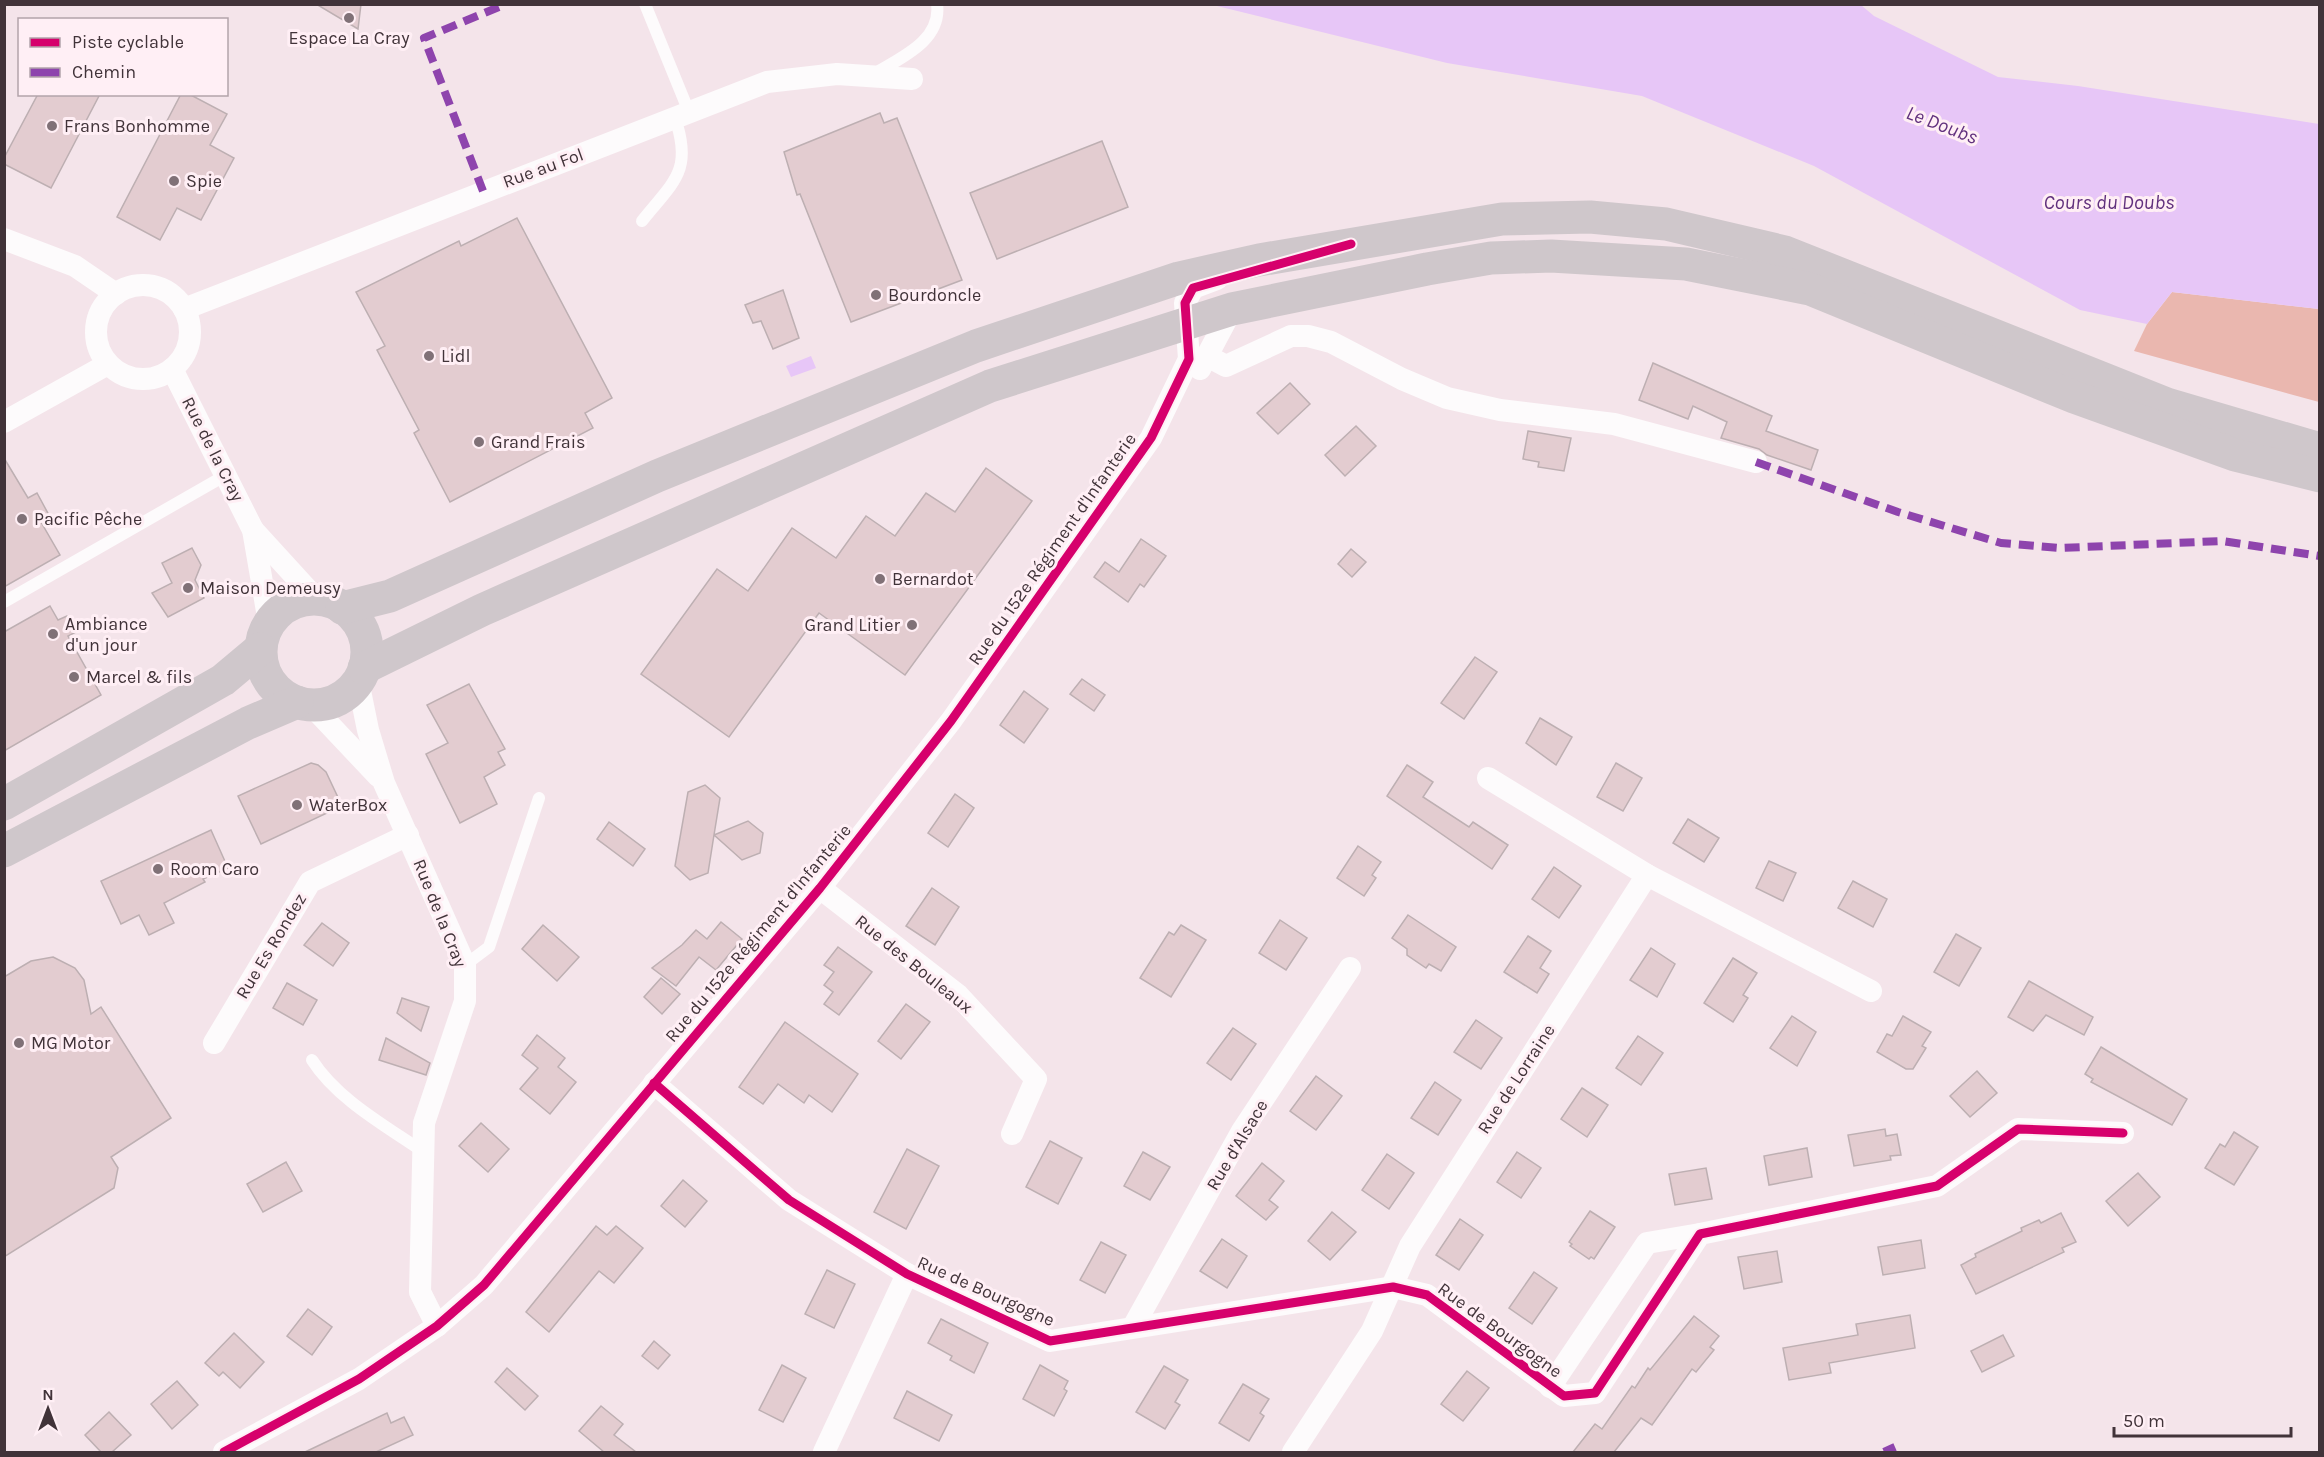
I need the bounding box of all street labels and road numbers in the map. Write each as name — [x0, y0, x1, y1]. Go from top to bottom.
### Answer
street label: Rue au Fol — [500, 143, 586, 193]
street label: Rue de la Cray — [177, 393, 249, 506]
street label: Rue du 152e Régiment d'Infanterie — [963, 429, 1141, 669]
street label: Rue du 152e Régiment d'Infanterie — [660, 819, 856, 1047]
street label: Rue de la Cray — [408, 856, 472, 971]
street label: Rue Es Rondez — [231, 889, 311, 1003]
street label: Rue des Bouleaux — [851, 910, 977, 1018]
street label: Rue de Lorraine — [1472, 1020, 1560, 1138]
street label: Rue d'Alsace — [1201, 1096, 1273, 1194]
street label: Rue de Bourgogne — [914, 1251, 1058, 1331]
street label: Rue de Bourgogne — [1434, 1278, 1566, 1382]

